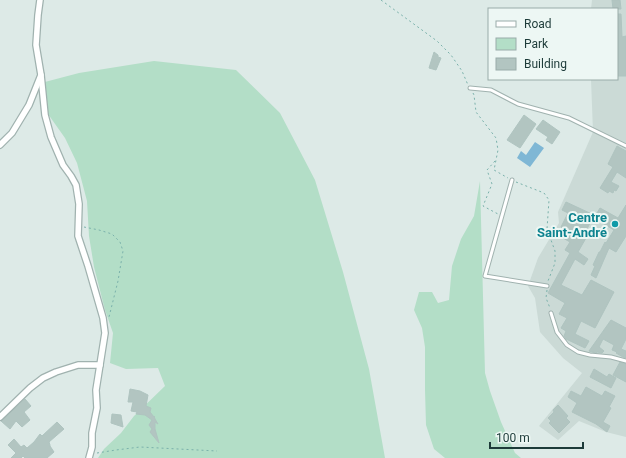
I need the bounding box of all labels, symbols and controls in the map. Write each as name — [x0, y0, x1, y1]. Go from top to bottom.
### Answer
legend — [488, 8, 618, 80]
text: Road — [524, 17, 552, 31]
text: Park — [524, 37, 549, 51]
text: Building — [524, 57, 567, 71]
place label: Centre Saint-André — [537, 210, 607, 240]
marker: Centre Saint-André — [610, 219, 620, 229]
scale bar — [490, 424, 583, 450]
text: 100 m — [496, 431, 530, 445]

